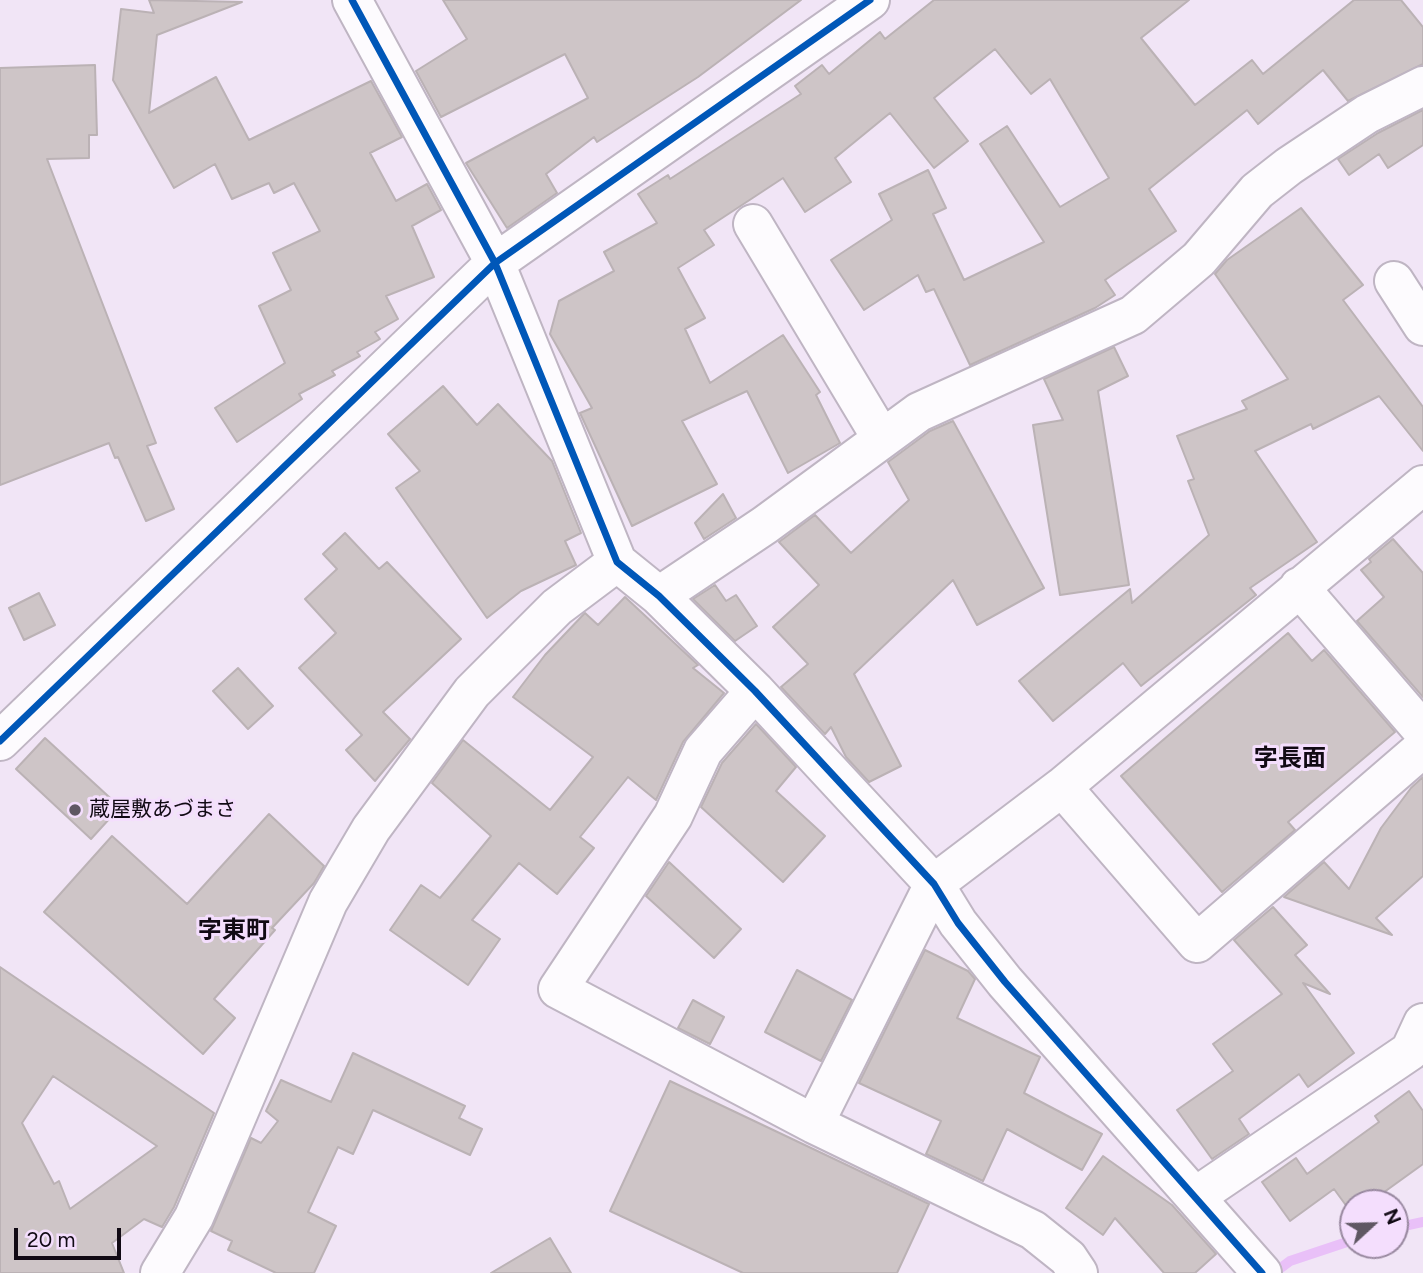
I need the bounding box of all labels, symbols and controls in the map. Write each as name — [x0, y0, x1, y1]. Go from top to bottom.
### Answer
district label: 字長面 — [1254, 745, 1326, 773]
place label: 蔵屋敷あづまさ — [89, 797, 236, 823]
marker: 蔵屋敷あづまさ — [67, 802, 83, 818]
district label: 字東町 — [198, 917, 270, 945]
north arrow — [1339, 1189, 1409, 1259]
text: N — [1379, 1206, 1405, 1228]
scale bar — [18, 1214, 124, 1258]
text: 20 m — [27, 1227, 75, 1252]

